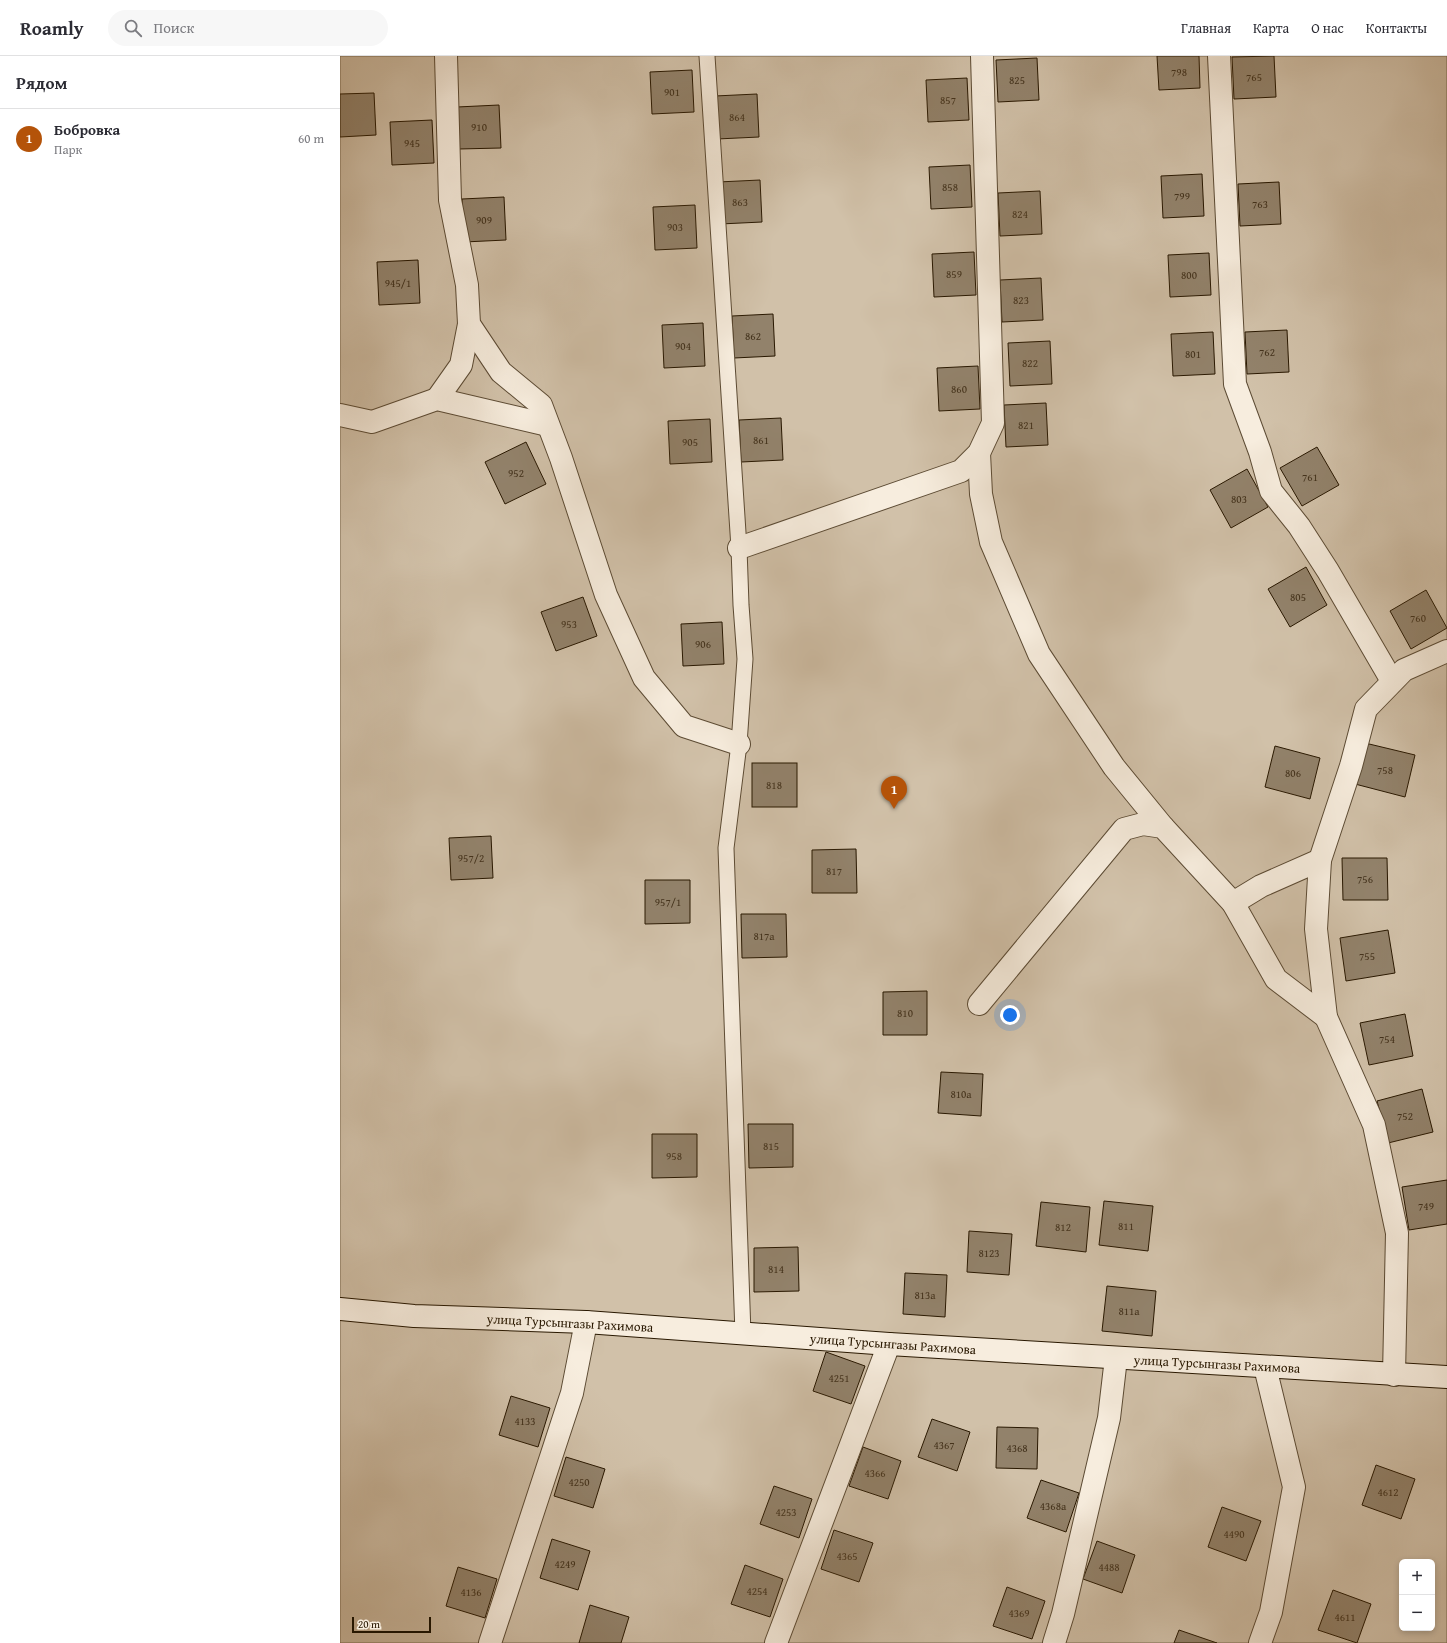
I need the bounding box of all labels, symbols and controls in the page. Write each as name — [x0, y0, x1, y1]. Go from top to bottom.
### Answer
search box — [108, 10, 388, 46]
text: Roamly — [20, 14, 84, 42]
icon: search — [122, 17, 144, 39]
text: Поиск — [154, 17, 194, 38]
text: Главная — [1181, 18, 1231, 38]
text: Карта — [1253, 18, 1289, 38]
text: О нас — [1311, 18, 1344, 38]
text: Контакты — [1366, 18, 1427, 38]
house number: 798 — [1171, 64, 1187, 80]
house number: 765 — [1246, 69, 1262, 85]
text: Рядом — [16, 70, 67, 95]
house number: 825 — [1009, 72, 1025, 88]
house number: 901 — [664, 84, 680, 100]
house number: 857 — [940, 92, 956, 108]
house number: 864 — [729, 109, 745, 125]
text: Бобровка — [54, 119, 120, 140]
house number: 910 — [471, 119, 487, 135]
text: 1 — [26, 129, 32, 148]
text: 60 m — [298, 129, 324, 148]
house number: 945 — [404, 135, 420, 151]
text: Парк — [54, 140, 82, 159]
house number: 858 — [942, 179, 958, 195]
house number: 799 — [1174, 188, 1190, 204]
house number: 863 — [732, 194, 748, 210]
house number: 763 — [1252, 196, 1268, 212]
house number: 824 — [1012, 206, 1028, 222]
house number: 909 — [476, 212, 492, 228]
house number: 903 — [667, 219, 683, 235]
house number: 859 — [946, 266, 962, 282]
house number: 800 — [1181, 267, 1197, 283]
house number: 945/1 — [385, 275, 411, 291]
house number: 823 — [1013, 292, 1029, 308]
house number: 862 — [745, 328, 761, 344]
house number: 904 — [675, 338, 691, 354]
house number: 762 — [1259, 344, 1275, 360]
house number: 801 — [1185, 346, 1201, 362]
house number: 822 — [1022, 355, 1038, 371]
house number: 860 — [951, 381, 967, 397]
house number: 821 — [1018, 417, 1034, 433]
house number: 861 — [753, 432, 769, 448]
house number: 905 — [682, 434, 698, 450]
house number: 952 — [508, 465, 524, 481]
house number: 761 — [1302, 469, 1318, 485]
house number: 803 — [1231, 491, 1247, 507]
house number: 805 — [1290, 589, 1306, 605]
house number: 760 — [1410, 610, 1426, 626]
house number: 953 — [561, 616, 577, 632]
house number: 906 — [695, 636, 711, 652]
house number: 758 — [1377, 762, 1393, 778]
house number: 806 — [1285, 765, 1301, 781]
pin: 1 — [881, 776, 907, 809]
house number: 818 — [766, 777, 782, 793]
house number: 957/2 — [458, 850, 484, 866]
house number: 817 — [826, 863, 842, 879]
house number: 756 — [1357, 871, 1373, 887]
house number: 957/1 — [655, 894, 681, 910]
house number: 817а — [753, 928, 775, 944]
house number: 755 — [1359, 948, 1375, 964]
house number: 810 — [897, 1005, 913, 1021]
your location — [1000, 1005, 1020, 1025]
house number: 754 — [1379, 1031, 1395, 1047]
house number: 810а — [950, 1086, 972, 1102]
house number: 752 — [1397, 1108, 1413, 1124]
house number: 815 — [763, 1138, 779, 1154]
house number: 958 — [666, 1148, 682, 1164]
house number: 749 — [1418, 1198, 1434, 1214]
house number: 811 — [1118, 1218, 1134, 1234]
house number: 812 — [1055, 1219, 1071, 1235]
house number: 8123 — [978, 1245, 1000, 1261]
house number: 814 — [768, 1261, 784, 1277]
house number: 813а — [914, 1287, 936, 1303]
house number: 811а — [1118, 1303, 1140, 1319]
street label: улица Турсынгазы Рахимова — [485, 1309, 654, 1337]
street label: улица Турсынгазы Рахимова — [808, 1329, 978, 1359]
street label: улица Турсынгазы Рахимова — [1132, 1350, 1301, 1378]
house number: 4251 — [828, 1370, 850, 1386]
house number: 4133 — [514, 1413, 536, 1429]
house number: 4367 — [933, 1437, 955, 1453]
house number: 4368 — [1006, 1440, 1028, 1456]
house number: 4366 — [864, 1465, 886, 1481]
house number: 4250 — [568, 1474, 590, 1490]
house number: 4612 — [1377, 1484, 1399, 1500]
house number: 4368а — [1040, 1498, 1067, 1514]
house number: 4253 — [775, 1504, 797, 1520]
house number: 4490 — [1223, 1526, 1245, 1542]
house number: 4365 — [836, 1548, 858, 1564]
house number: 4249 — [554, 1556, 576, 1572]
house number: 4488 — [1098, 1559, 1120, 1575]
map controls — [1399, 1559, 1435, 1631]
button: + — [1399, 1559, 1435, 1595]
house number: 4254 — [746, 1583, 768, 1599]
house number: 4136 — [460, 1584, 482, 1600]
button: − — [1399, 1595, 1435, 1631]
house number: 4369 — [1008, 1605, 1030, 1621]
house number: 4611 — [1334, 1609, 1356, 1625]
scale bar — [352, 1615, 431, 1634]
text: 20 m — [358, 1616, 380, 1632]

